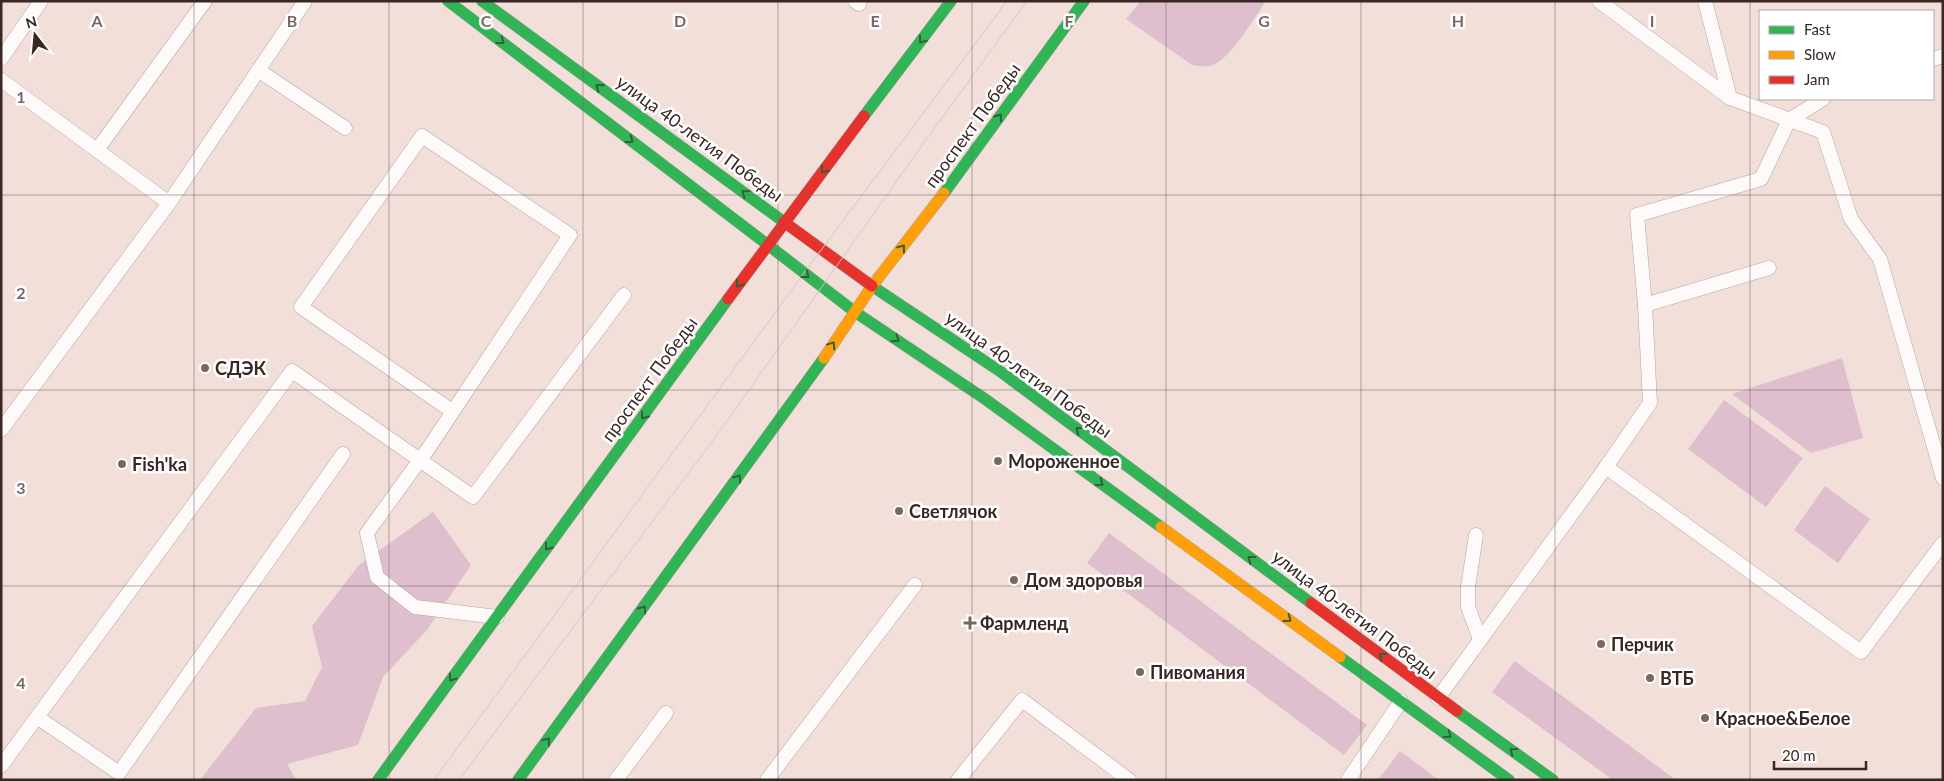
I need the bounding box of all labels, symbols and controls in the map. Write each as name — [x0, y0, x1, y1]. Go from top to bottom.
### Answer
north arrow — [10, 10, 60, 60]
legend — [1759, 10, 1934, 100]
text: A — [90, 11, 103, 30]
text: B — [287, 11, 297, 30]
text: C — [481, 11, 492, 30]
text: D — [674, 11, 686, 30]
text: E — [870, 11, 880, 30]
text: F — [1064, 11, 1074, 30]
text: G — [1258, 11, 1270, 30]
text: H — [1452, 11, 1464, 30]
text: I — [1650, 11, 1654, 30]
text: N — [24, 12, 39, 32]
text: Fast — [1804, 20, 1831, 38]
one-way arrow — [919, 34, 927, 43]
one-way arrow — [495, 36, 504, 45]
text: Slow — [1804, 45, 1836, 63]
street label: проспект Победы — [919, 58, 1025, 192]
street label: улица 40-летия Победы — [612, 70, 788, 206]
text: Jam — [1804, 70, 1830, 88]
one-way arrow — [595, 84, 605, 93]
text: 1 — [16, 87, 26, 106]
one-way arrow — [993, 114, 1003, 123]
one-way arrow — [624, 134, 633, 142]
one-way arrow — [821, 164, 829, 173]
one-way arrow — [741, 190, 751, 199]
one-way arrow — [896, 244, 905, 253]
one-way arrow — [800, 269, 809, 277]
one-way arrow — [737, 278, 745, 287]
text: 2 — [16, 283, 26, 302]
street label: улица 40-летия Победы — [941, 306, 1117, 442]
street label: проспект Победы — [596, 312, 702, 446]
one-way arrow — [890, 333, 899, 342]
one-way arrow — [826, 342, 835, 351]
place label: СДЭК — [215, 357, 266, 379]
marker: СДЭК — [199, 362, 211, 374]
one-way arrow — [641, 410, 650, 420]
one-way arrow — [1076, 428, 1085, 436]
place label: Мороженное — [1008, 450, 1120, 472]
place label: Fish'ka — [132, 453, 187, 475]
marker: Мороженное — [992, 455, 1004, 467]
marker: Fish'ka — [116, 458, 128, 470]
one-way arrow — [732, 474, 741, 484]
one-way arrow — [1094, 477, 1104, 486]
text: 3 — [16, 478, 26, 497]
place label: Светлячок — [909, 500, 998, 522]
marker: Светлячок — [893, 505, 905, 517]
one-way arrow — [545, 541, 554, 551]
street label: улица 40-летия Победы — [1268, 545, 1442, 683]
one-way arrow — [1247, 556, 1257, 565]
place label: Дом здоровья — [1024, 569, 1143, 591]
marker: Дом здоровья — [1008, 574, 1020, 586]
one-way arrow — [637, 605, 646, 615]
place label: Фармленд — [980, 612, 1069, 634]
one-way arrow — [1283, 613, 1292, 622]
marker: Фармленд — [964, 617, 976, 629]
place label: Перчик — [1611, 633, 1674, 655]
marker: Перчик — [1595, 638, 1607, 650]
one-way arrow — [1378, 653, 1387, 662]
place label: Пивомания — [1150, 661, 1245, 683]
marker: Пивомания — [1134, 666, 1146, 678]
place label: ВТБ — [1660, 667, 1694, 689]
one-way arrow — [449, 672, 458, 682]
marker: ВТБ — [1644, 672, 1656, 684]
text: 4 — [16, 673, 26, 692]
place label: Красное&Белое — [1715, 707, 1851, 729]
marker: Красное&Белое — [1699, 712, 1711, 724]
one-way arrow — [1442, 730, 1451, 738]
one-way arrow — [541, 737, 550, 747]
scale bar — [1774, 738, 1866, 770]
text: 20 m — [1782, 746, 1816, 764]
one-way arrow — [1510, 749, 1519, 757]

